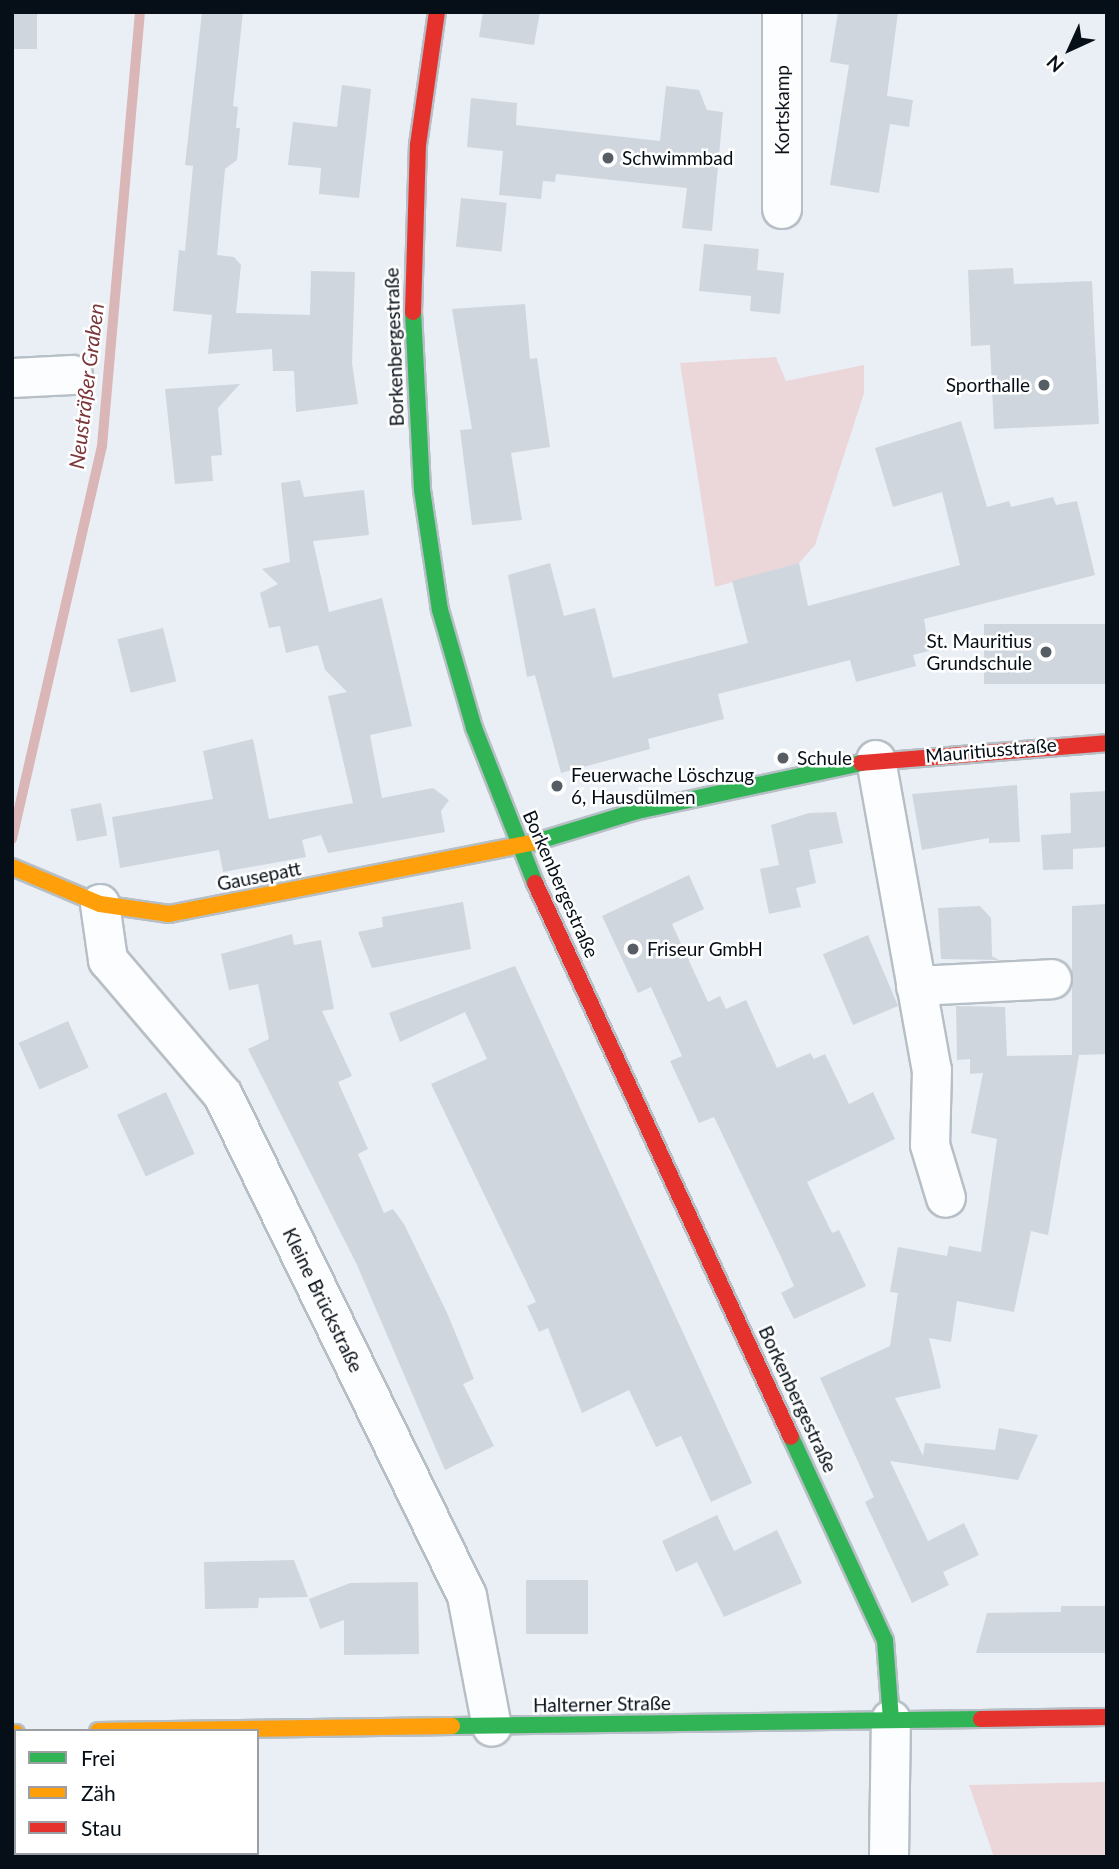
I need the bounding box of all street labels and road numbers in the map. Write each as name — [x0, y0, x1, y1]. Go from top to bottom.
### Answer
street label: Kortskamp — [771, 65, 793, 155]
street label: Borkenbergestraße — [380, 267, 408, 427]
street label: Mauritiusstraße — [924, 733, 1058, 767]
street label: Borkenbergestraße — [518, 807, 604, 961]
street label: Gausepatt — [215, 857, 303, 895]
street label: Kleine Brückstraße — [278, 1224, 368, 1376]
street label: Borkenbergestraße — [754, 1322, 842, 1476]
street label: Halterner Straße — [533, 1691, 671, 1717]

